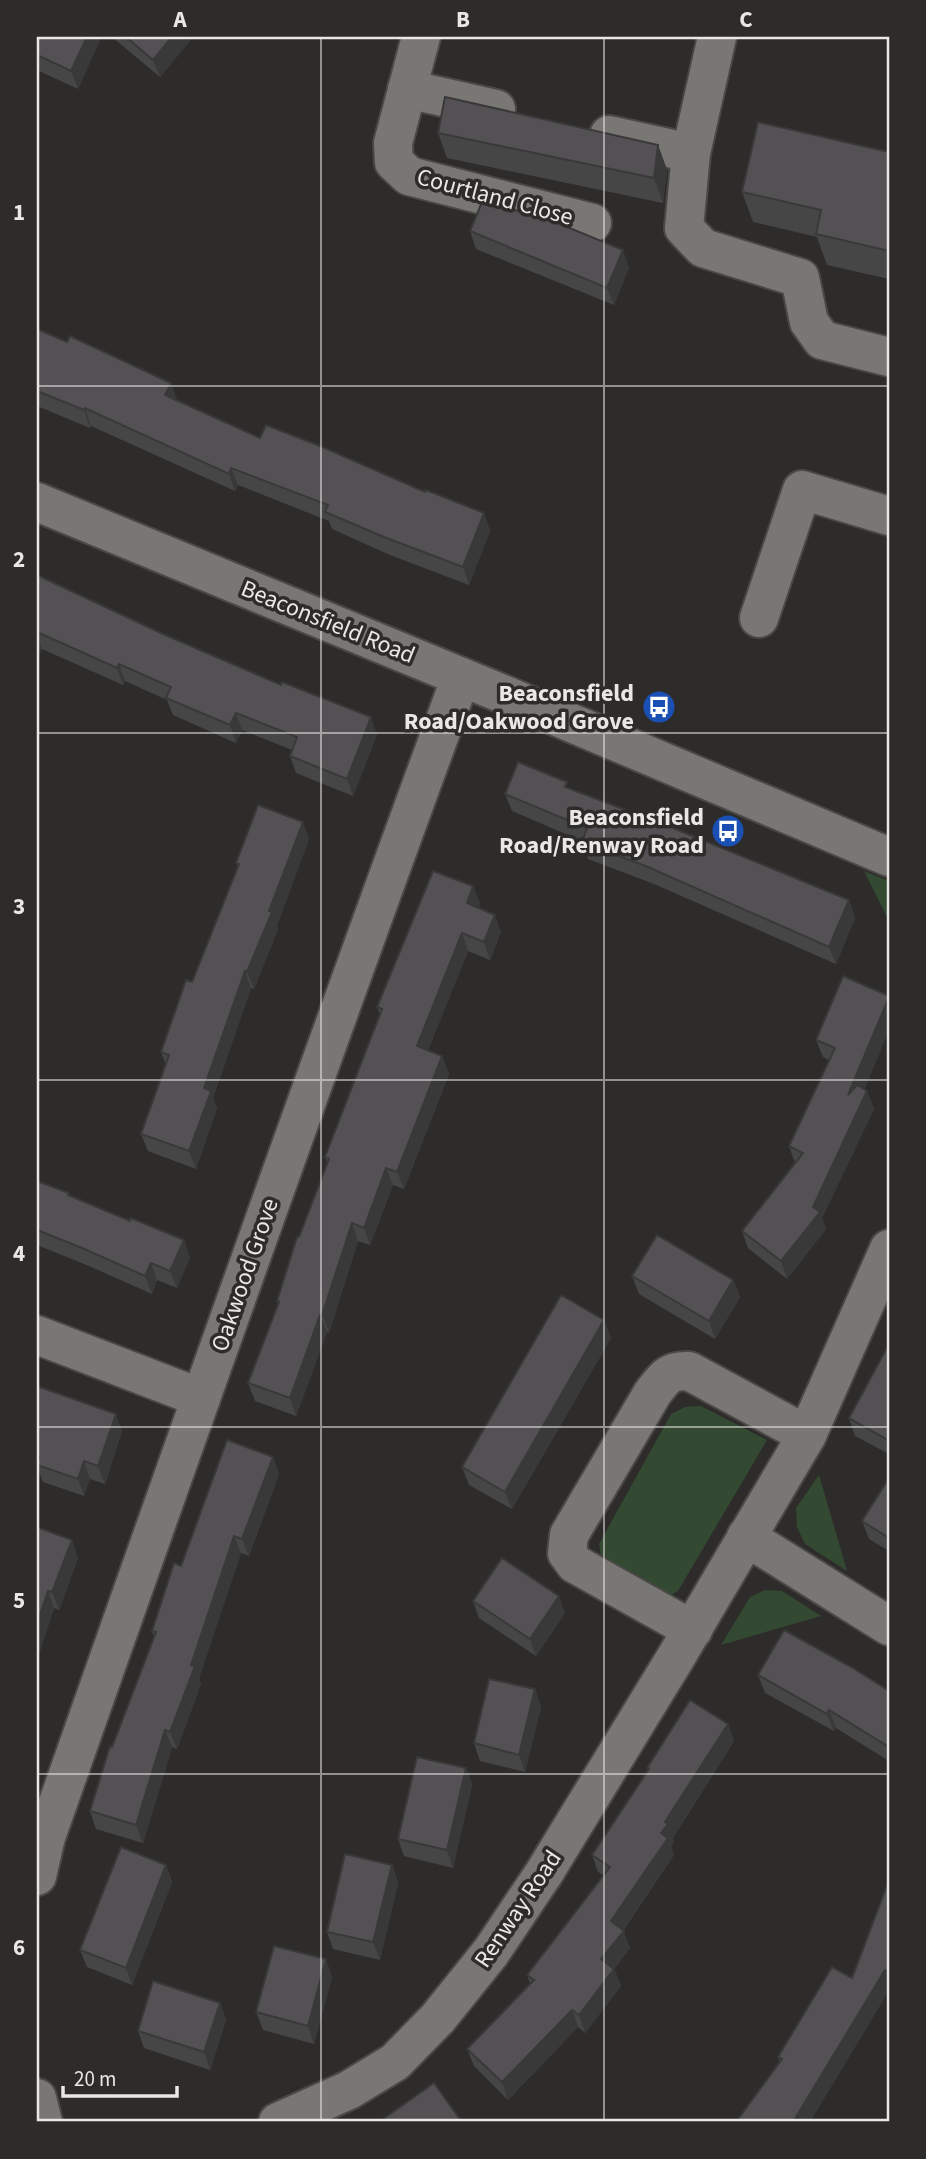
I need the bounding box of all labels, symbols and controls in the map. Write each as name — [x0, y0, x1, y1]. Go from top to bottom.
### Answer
text: A — [172, 3, 187, 36]
text: B — [456, 3, 470, 36]
text: C — [739, 3, 753, 36]
street label: Courtland Close — [413, 159, 577, 235]
text: 1 — [13, 196, 25, 229]
text: 2 — [13, 543, 25, 576]
street label: Beaconsfield Road — [236, 571, 420, 673]
place label: Beaconsfield Road/Oakwood Grove — [404, 676, 634, 739]
bus stop icon: Beaconsfield Road/Oakwood Grove — [640, 688, 678, 726]
place label: Beaconsfield Road/Renway Road — [499, 800, 704, 863]
bus stop icon: Beaconsfield Road/Renway Road — [709, 812, 747, 850]
text: 3 — [13, 890, 25, 923]
street label: Oakwood Grove — [202, 1194, 288, 1356]
text: 4 — [13, 1237, 25, 1270]
text: 5 — [13, 1584, 25, 1617]
street label: Renway Road — [466, 1843, 570, 1975]
text: 6 — [13, 1931, 25, 1964]
scale bar — [63, 2054, 177, 2098]
text: 20 m — [74, 2064, 116, 2094]

